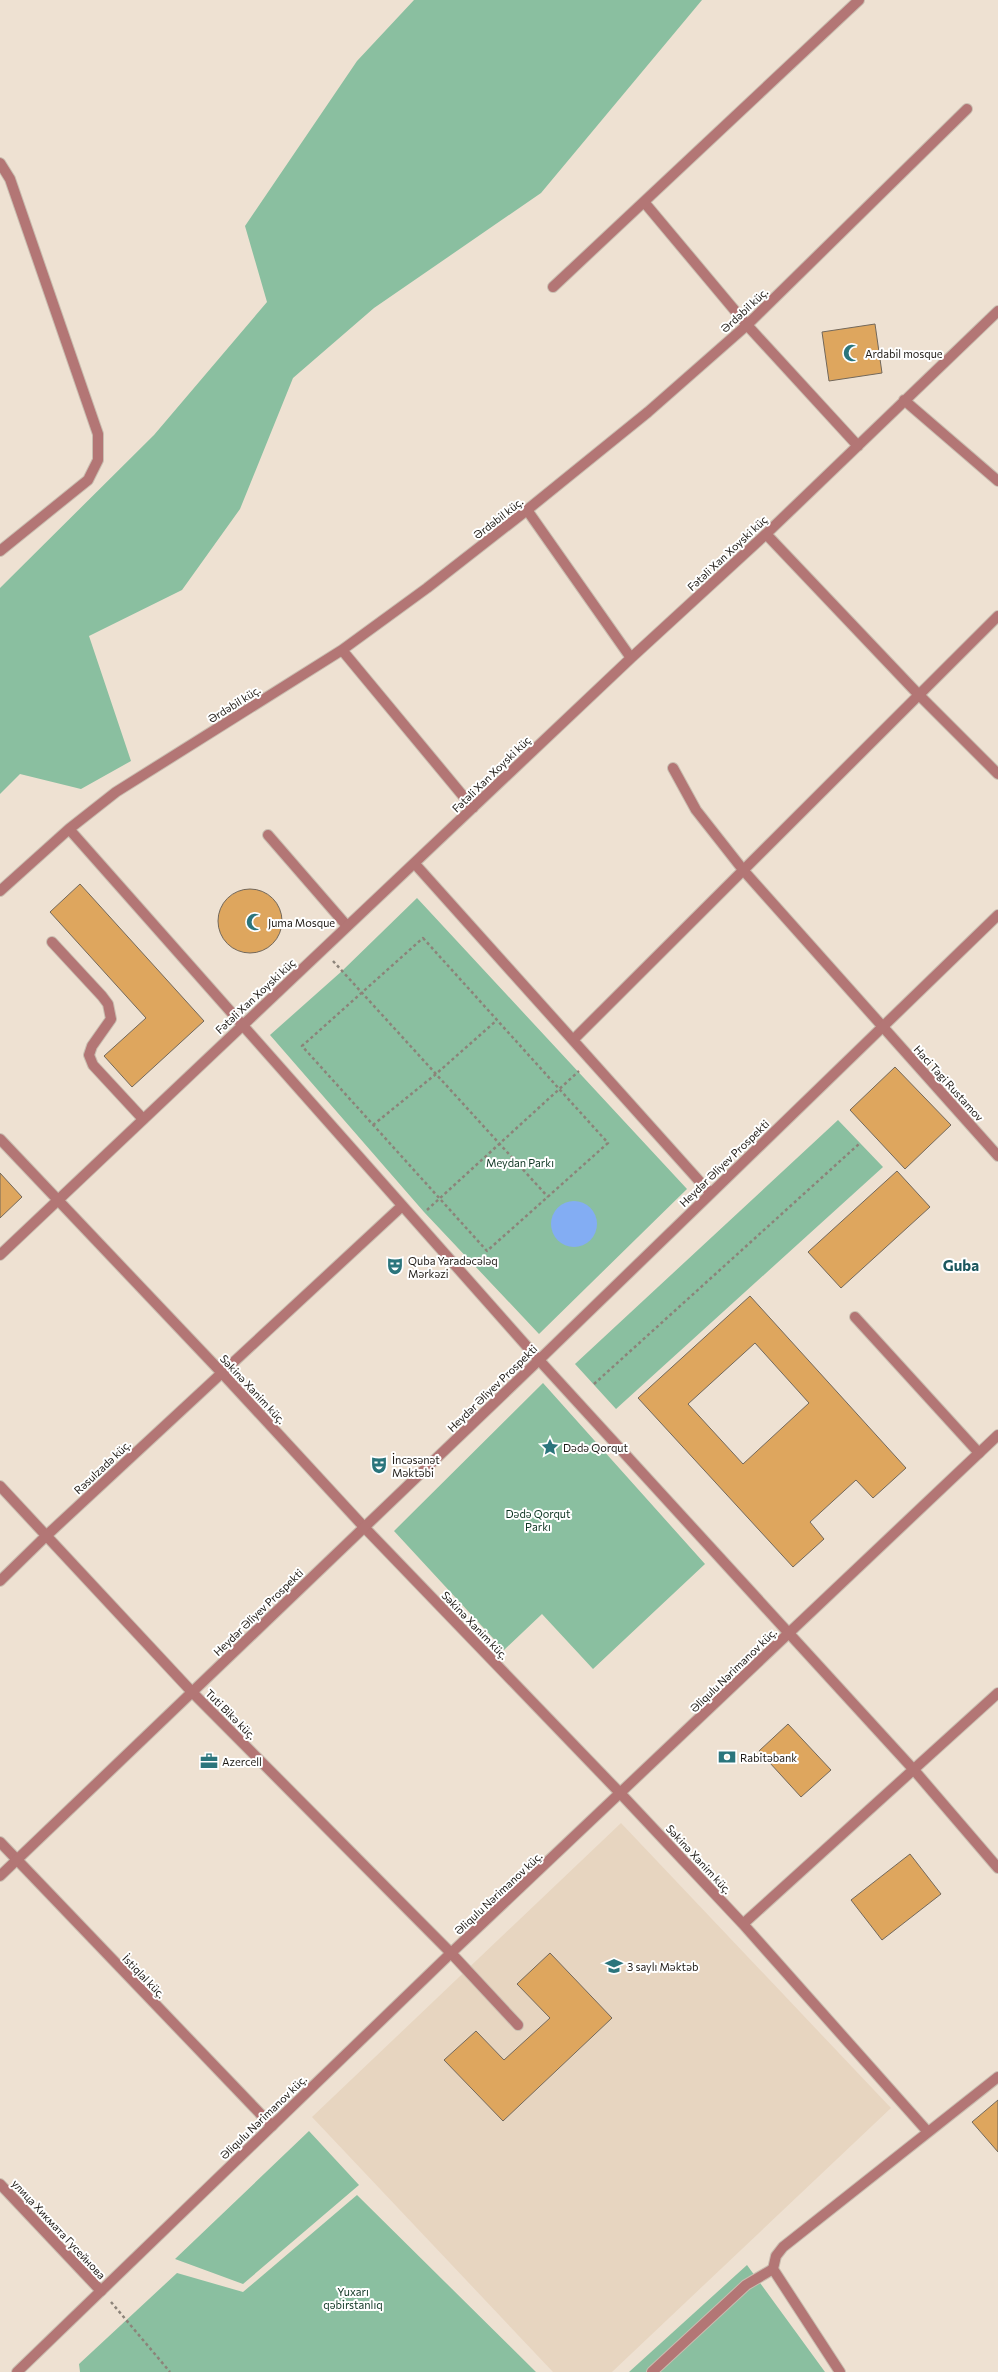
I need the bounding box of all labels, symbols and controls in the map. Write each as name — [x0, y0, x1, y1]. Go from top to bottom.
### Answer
street label: Ərdəbil küç. — [718, 285, 770, 335]
mosque icon: Ardabil mosque — [842, 343, 862, 363]
place label: Ardabil mosque — [865, 347, 943, 360]
street label: Ərdəbil küç. — [471, 494, 526, 541]
street label: Fətəli Xan Xoyski küç — [685, 513, 769, 593]
street label: Ərdəbil küç. — [205, 683, 263, 725]
street label: Fətəli Xan Xoyski küç — [449, 733, 533, 815]
mosque icon: Juma Mosque — [245, 912, 265, 932]
place label: Juma Mosque — [268, 916, 335, 930]
street label: Fətəli Xan Xoyski küç — [213, 956, 297, 1036]
street label: Haci Tagi Rustamov — [912, 1042, 987, 1124]
street label: Heydər Əliyev Prospekti — [677, 1117, 772, 1209]
park label: Meydan Parkı — [486, 1156, 554, 1169]
place label: Quba Yaradəcələq Mərkəzi — [408, 1254, 498, 1280]
theatre icon: Quba Yaradəcələq Mərkəzi — [385, 1256, 405, 1276]
district label: Guba — [943, 1256, 979, 1274]
street label: Heydər Əliyev Prospekti — [445, 1342, 540, 1434]
street label: Səkinə Xanim küç. — [218, 1352, 289, 1426]
street label: Rəsulzadə küç. — [71, 1437, 133, 1497]
place icon: Dədə Qorqut — [540, 1437, 560, 1457]
place label: Dədə Qorqut — [563, 1441, 629, 1454]
place label: İncəsənət Məktəbi — [392, 1452, 440, 1479]
theatre icon: İncəsənət Məktəbi — [369, 1455, 389, 1475]
park label: Dədə Qorqut Parkı — [505, 1507, 571, 1533]
street label: Heydər Əliyev Prospekti — [211, 1566, 306, 1658]
street label: Səkinə Xanim küç. — [439, 1588, 511, 1662]
street label: Əliqulu Nərimanov küç. — [687, 1625, 779, 1715]
street label: Tuti Bikə küç. — [203, 1686, 259, 1742]
bank icon: Rabitəbank — [717, 1747, 737, 1767]
office icon: Azercell — [199, 1751, 219, 1771]
place label: Rabitəbank — [740, 1751, 797, 1764]
place label: Azercell — [222, 1755, 262, 1768]
street label: Səkinə Xanim küç. — [664, 1822, 735, 1896]
street label: Əliqulu Nərimanov küç. — [451, 1849, 545, 1937]
street label: İstiqlal küç. — [120, 1951, 169, 2001]
school or university icon: 3 saylı Məktəb — [604, 1956, 624, 1976]
place label: 3 saylı Məktəb — [627, 1960, 698, 1973]
street label: Əliqulu Nərimanov küç. — [217, 2072, 309, 2162]
street label: улица Хикмата Гусейнова — [9, 2177, 109, 2281]
park label: Yuxarı qəbirstanlıq — [323, 2285, 383, 2311]

